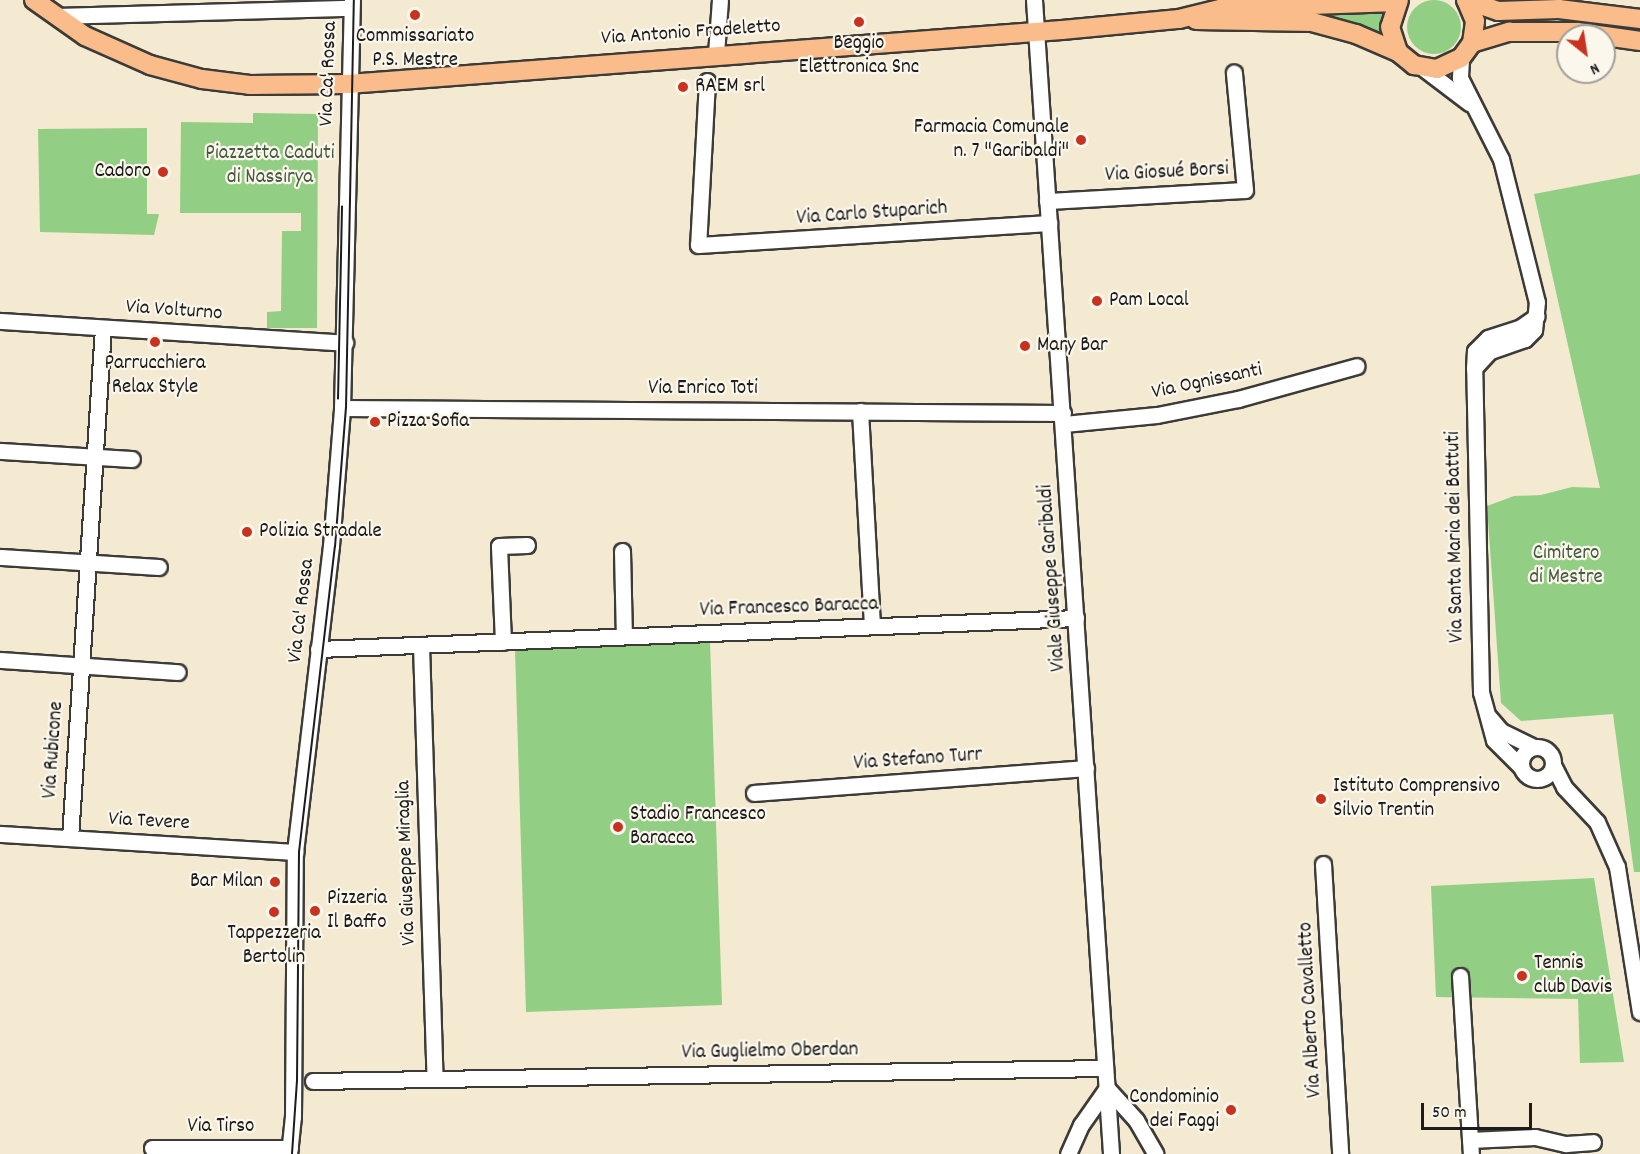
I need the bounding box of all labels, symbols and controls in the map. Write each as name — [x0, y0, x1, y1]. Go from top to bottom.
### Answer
marker: Commissariato P.S. Mestre — [408, 8, 422, 22]
street label: Via Antonio Fradeletto — [600, 14, 782, 52]
marker: Beggio Elettronica Snc — [852, 15, 866, 29]
street label: Via Ca' Rossa — [315, 21, 343, 127]
place label: Commissariato P.S. Mestre — [356, 24, 474, 74]
north arrow — [1556, 24, 1616, 84]
place label: Beggio Elettronica Snc — [799, 31, 919, 81]
text: N — [1585, 56, 1603, 80]
place label: RAEM srl — [695, 74, 765, 100]
marker: RAEM srl — [676, 80, 690, 94]
place label: Farmacia Comunale n. 7 "Garibaldi" — [914, 115, 1069, 165]
marker: Farmacia Comunale n. 7 "Garibaldi" — [1074, 133, 1088, 147]
park label: Piazzetta Caduti di Nassirya — [205, 141, 335, 191]
street label: Via Giosué Borsi — [1104, 157, 1230, 189]
place label: Cadoro — [94, 159, 151, 185]
marker: Cadoro — [156, 165, 170, 179]
street label: Via Carlo Stuparich — [796, 196, 948, 232]
place label: Pam Local — [1109, 288, 1189, 314]
marker: Pam Local — [1090, 294, 1104, 308]
street label: Via Volturno — [125, 295, 223, 327]
place label: Mary Bar — [1037, 333, 1108, 359]
marker: Parrucchiera Relax Style — [148, 335, 162, 349]
marker: Mary Bar — [1018, 339, 1032, 353]
place label: Parrucchiera Relax Style — [104, 351, 206, 401]
street label: Via Ognissanti — [1149, 358, 1265, 406]
street label: Via Enrico Toti — [648, 376, 758, 402]
place label: Pizza Sofia — [387, 409, 469, 435]
marker: Pizza Sofia — [368, 415, 382, 429]
street label: Via Santa Maria dei Battuti — [1442, 431, 1470, 643]
street label: Viale Giuseppe Garibaldi — [1034, 484, 1072, 672]
place label: Polizia Stradale — [259, 519, 382, 545]
marker: Polizia Stradale — [240, 525, 254, 539]
park label: Cimitero di Mestre — [1529, 541, 1603, 591]
street label: Via Ca' Rossa — [283, 557, 321, 665]
street label: Via Francesco Baracca — [699, 592, 879, 624]
street label: Via Rubicone — [38, 700, 70, 800]
street label: Via Stefano Turr — [853, 743, 983, 777]
place label: Istituto Comprensivo Silvio Trentin — [1333, 774, 1500, 824]
street label: Via Giuseppe Miraglia — [392, 780, 422, 946]
marker: Istituto Comprensivo Silvio Trentin — [1314, 792, 1328, 806]
place label: Stadio Francesco Baracca — [630, 802, 766, 852]
street label: Via Tevere — [108, 807, 190, 837]
marker: Stadio Francesco Baracca — [611, 820, 625, 834]
place label: Bar Milan — [190, 869, 263, 895]
marker: Bar Milan — [268, 875, 282, 889]
place label: Pizzeria Il Baffo — [327, 886, 387, 936]
marker: Pizzeria Il Baffo — [308, 904, 322, 918]
marker: Tappezzeria Bertolin — [267, 905, 281, 919]
place label: Tappezzeria Bertolin — [227, 921, 321, 971]
street label: Via Alberto Cavalletto — [1294, 921, 1328, 1099]
place label: Tennis club Davis — [1534, 951, 1613, 1001]
marker: Tennis club Davis — [1515, 969, 1529, 983]
street label: Via Guglielmo Oberdan — [681, 1038, 859, 1066]
place label: Condominio dei Faggi — [1129, 1085, 1219, 1135]
scale bar — [1424, 1091, 1535, 1129]
text: 50 m — [1432, 1101, 1467, 1126]
marker: Condominio dei Faggi — [1224, 1103, 1238, 1117]
street label: Via Tirso — [188, 1114, 254, 1140]

